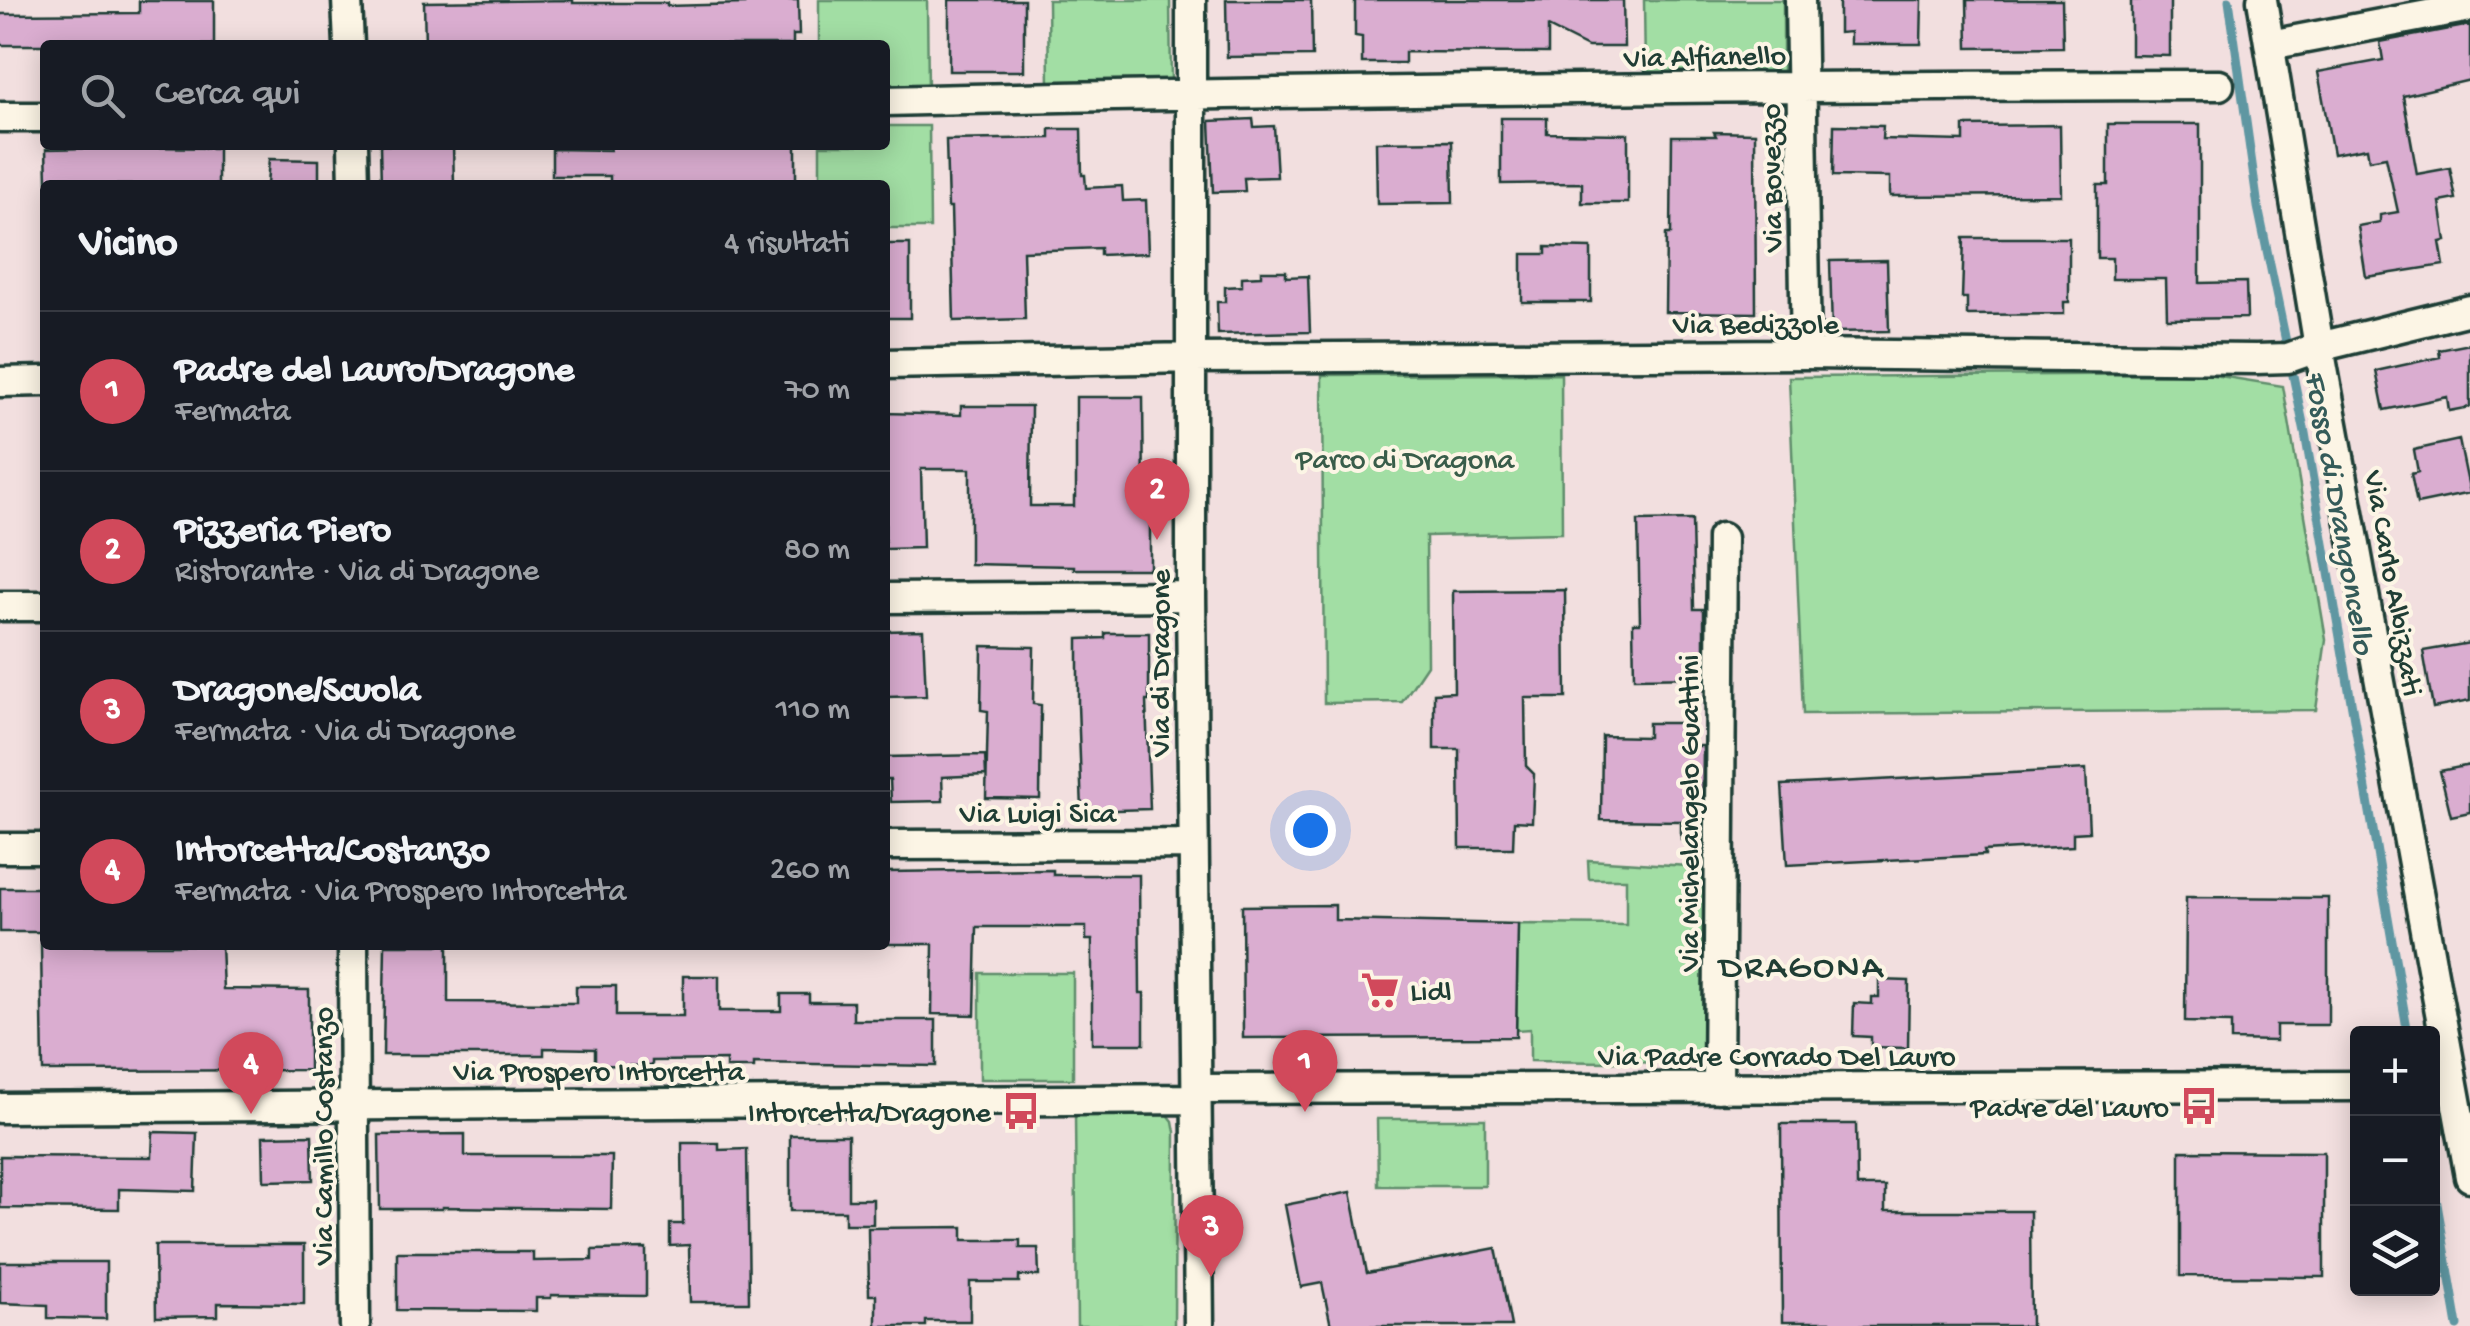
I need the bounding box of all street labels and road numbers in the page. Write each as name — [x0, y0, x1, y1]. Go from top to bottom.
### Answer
street label: Via Alfianello — [1623, 41, 1786, 78]
street label: Via Bovezzo — [1756, 103, 1793, 254]
street label: Via Bedizzole — [1672, 310, 1839, 345]
street label: Via Carlo Albizzati — [2353, 467, 2428, 699]
street label: Via di Dragone — [1146, 569, 1181, 758]
street label: Via Michelangelo Guattini — [1675, 655, 1710, 972]
street label: Via Luigi Sica — [959, 799, 1118, 834]
street label: Via Camillo Costanzo — [309, 1007, 344, 1266]
street label: Via Padre Corrado Del Lauro — [1597, 1042, 1956, 1077]
street label: Via Prospero Intorcetta — [452, 1057, 746, 1092]

